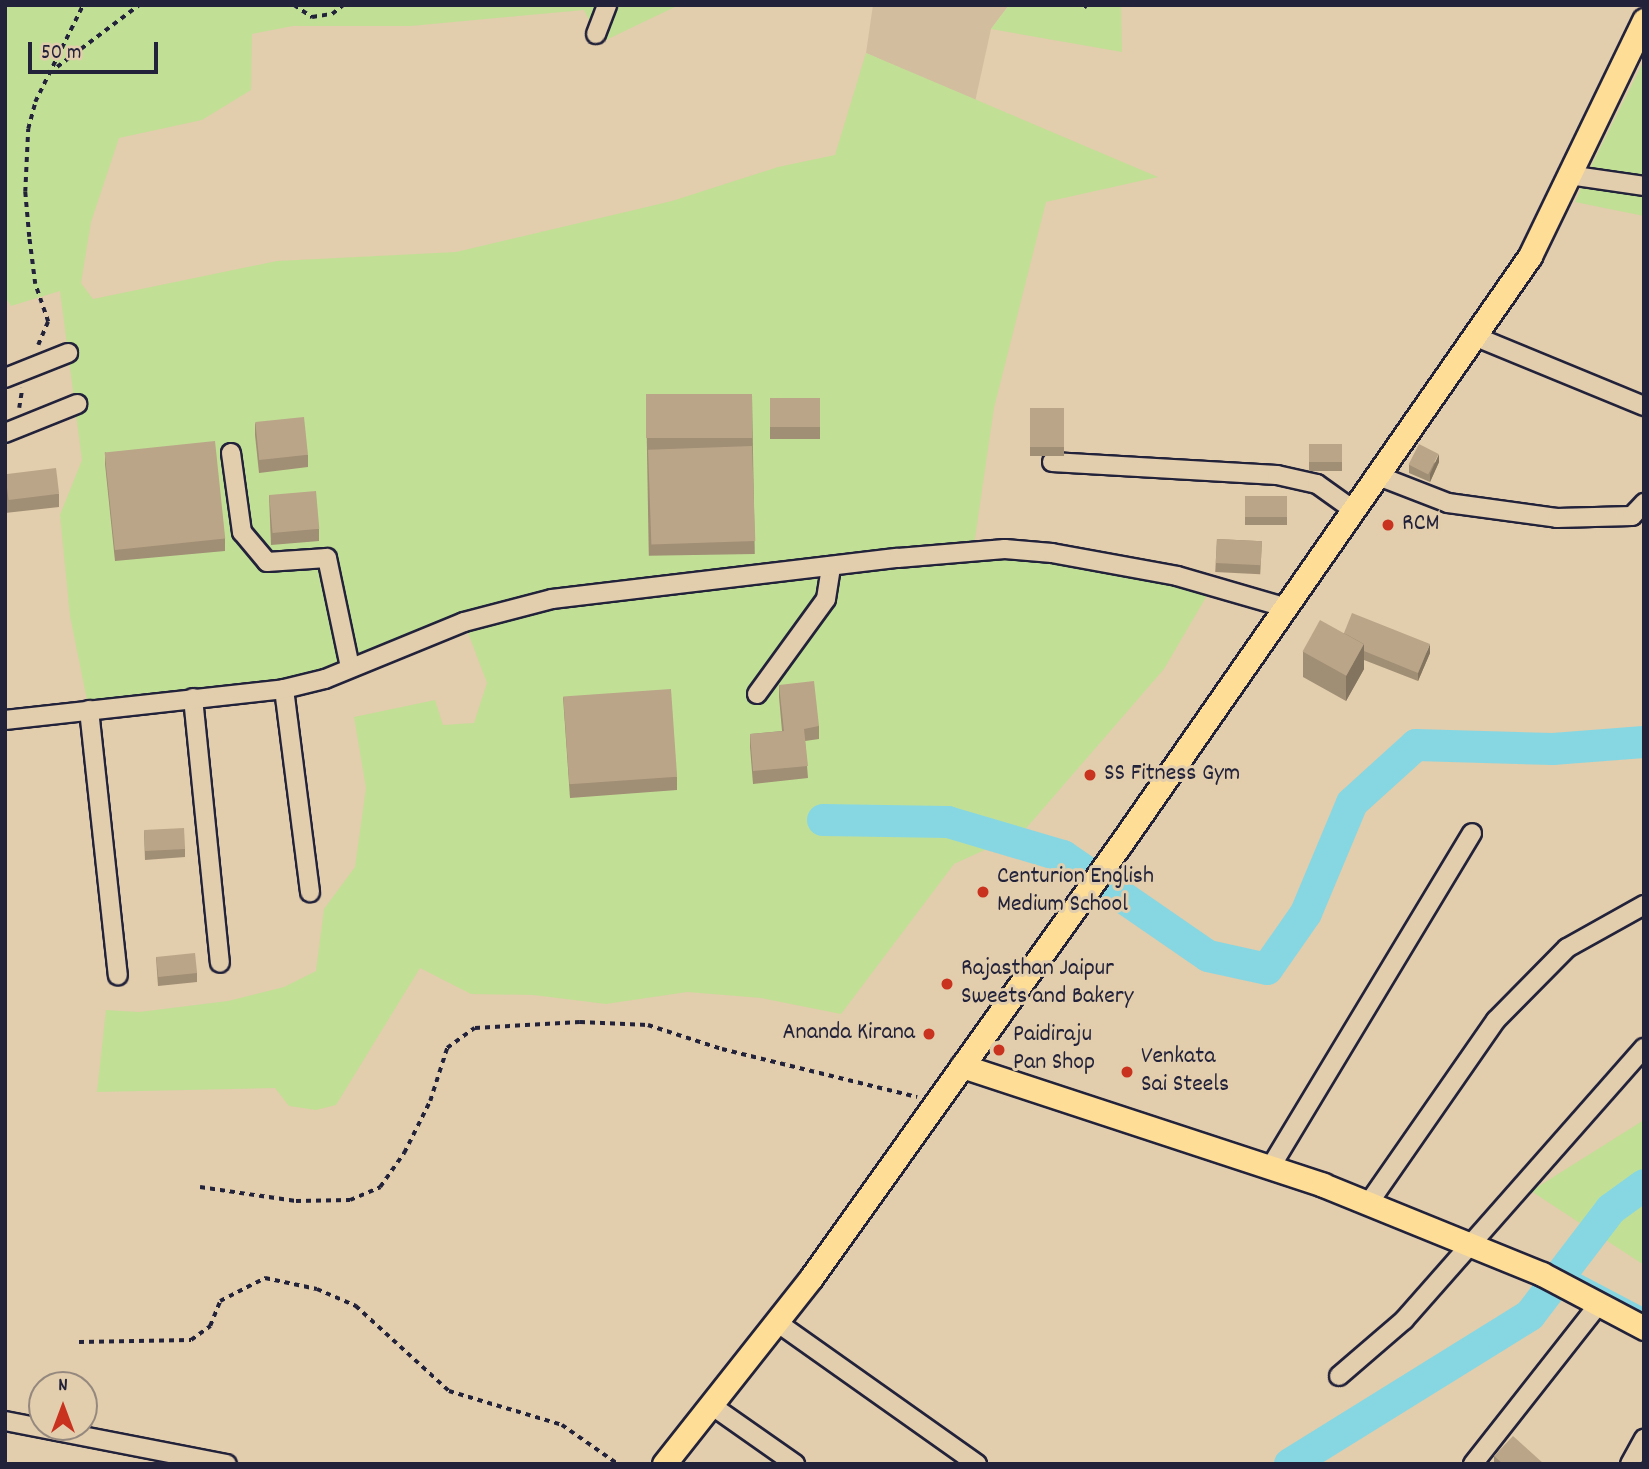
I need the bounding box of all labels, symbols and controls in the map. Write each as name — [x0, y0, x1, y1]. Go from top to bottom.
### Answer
scale bar — [32, 28, 161, 72]
text: 50 m — [41, 39, 81, 69]
place label: RCM — [1402, 511, 1440, 539]
marker: RCM — [1380, 517, 1396, 533]
place label: SS Fitness Gym — [1104, 761, 1240, 789]
marker: SS Fitness Gym — [1082, 767, 1098, 783]
place label: Centurion English Medium School — [997, 864, 1154, 920]
marker: Centurion English Medium School — [975, 884, 991, 900]
place label: Rajasthan Jaipur Sweets and Bakery — [961, 956, 1133, 1012]
marker: Rajasthan Jaipur Sweets and Bakery — [939, 976, 955, 992]
place label: Ananda Kirana — [782, 1020, 915, 1048]
place label: Paidiraju Pan Shop — [1013, 1022, 1095, 1078]
marker: Ananda Kirana — [921, 1026, 937, 1042]
marker: Paidiraju Pan Shop — [991, 1042, 1007, 1058]
place label: Venkata Sai Steels — [1141, 1044, 1229, 1100]
marker: Venkata Sai Steels — [1119, 1064, 1135, 1080]
north arrow — [28, 1371, 98, 1441]
text: N — [58, 1373, 68, 1400]

